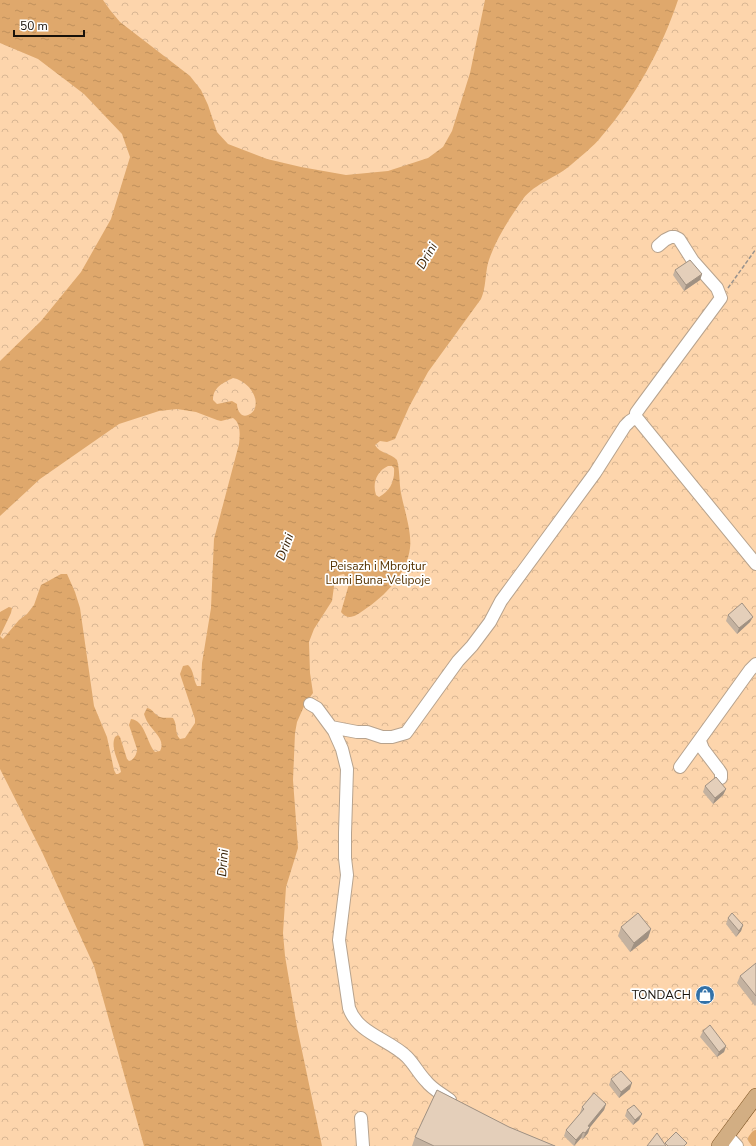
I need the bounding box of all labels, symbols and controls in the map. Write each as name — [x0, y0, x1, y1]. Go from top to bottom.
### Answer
scale bar — [14, 12, 84, 38]
text: 50 m — [20, 18, 48, 34]
water label: Drini — [412, 239, 442, 273]
water label: Drini — [272, 530, 299, 563]
park label: Peisazh i Mbrojtur Lumi Buna-Velipoje — [326, 558, 430, 588]
water label: Drini — [213, 848, 233, 877]
shop icon: TONDACH — [694, 984, 716, 1006]
place label: TONDACH — [632, 987, 691, 1003]

